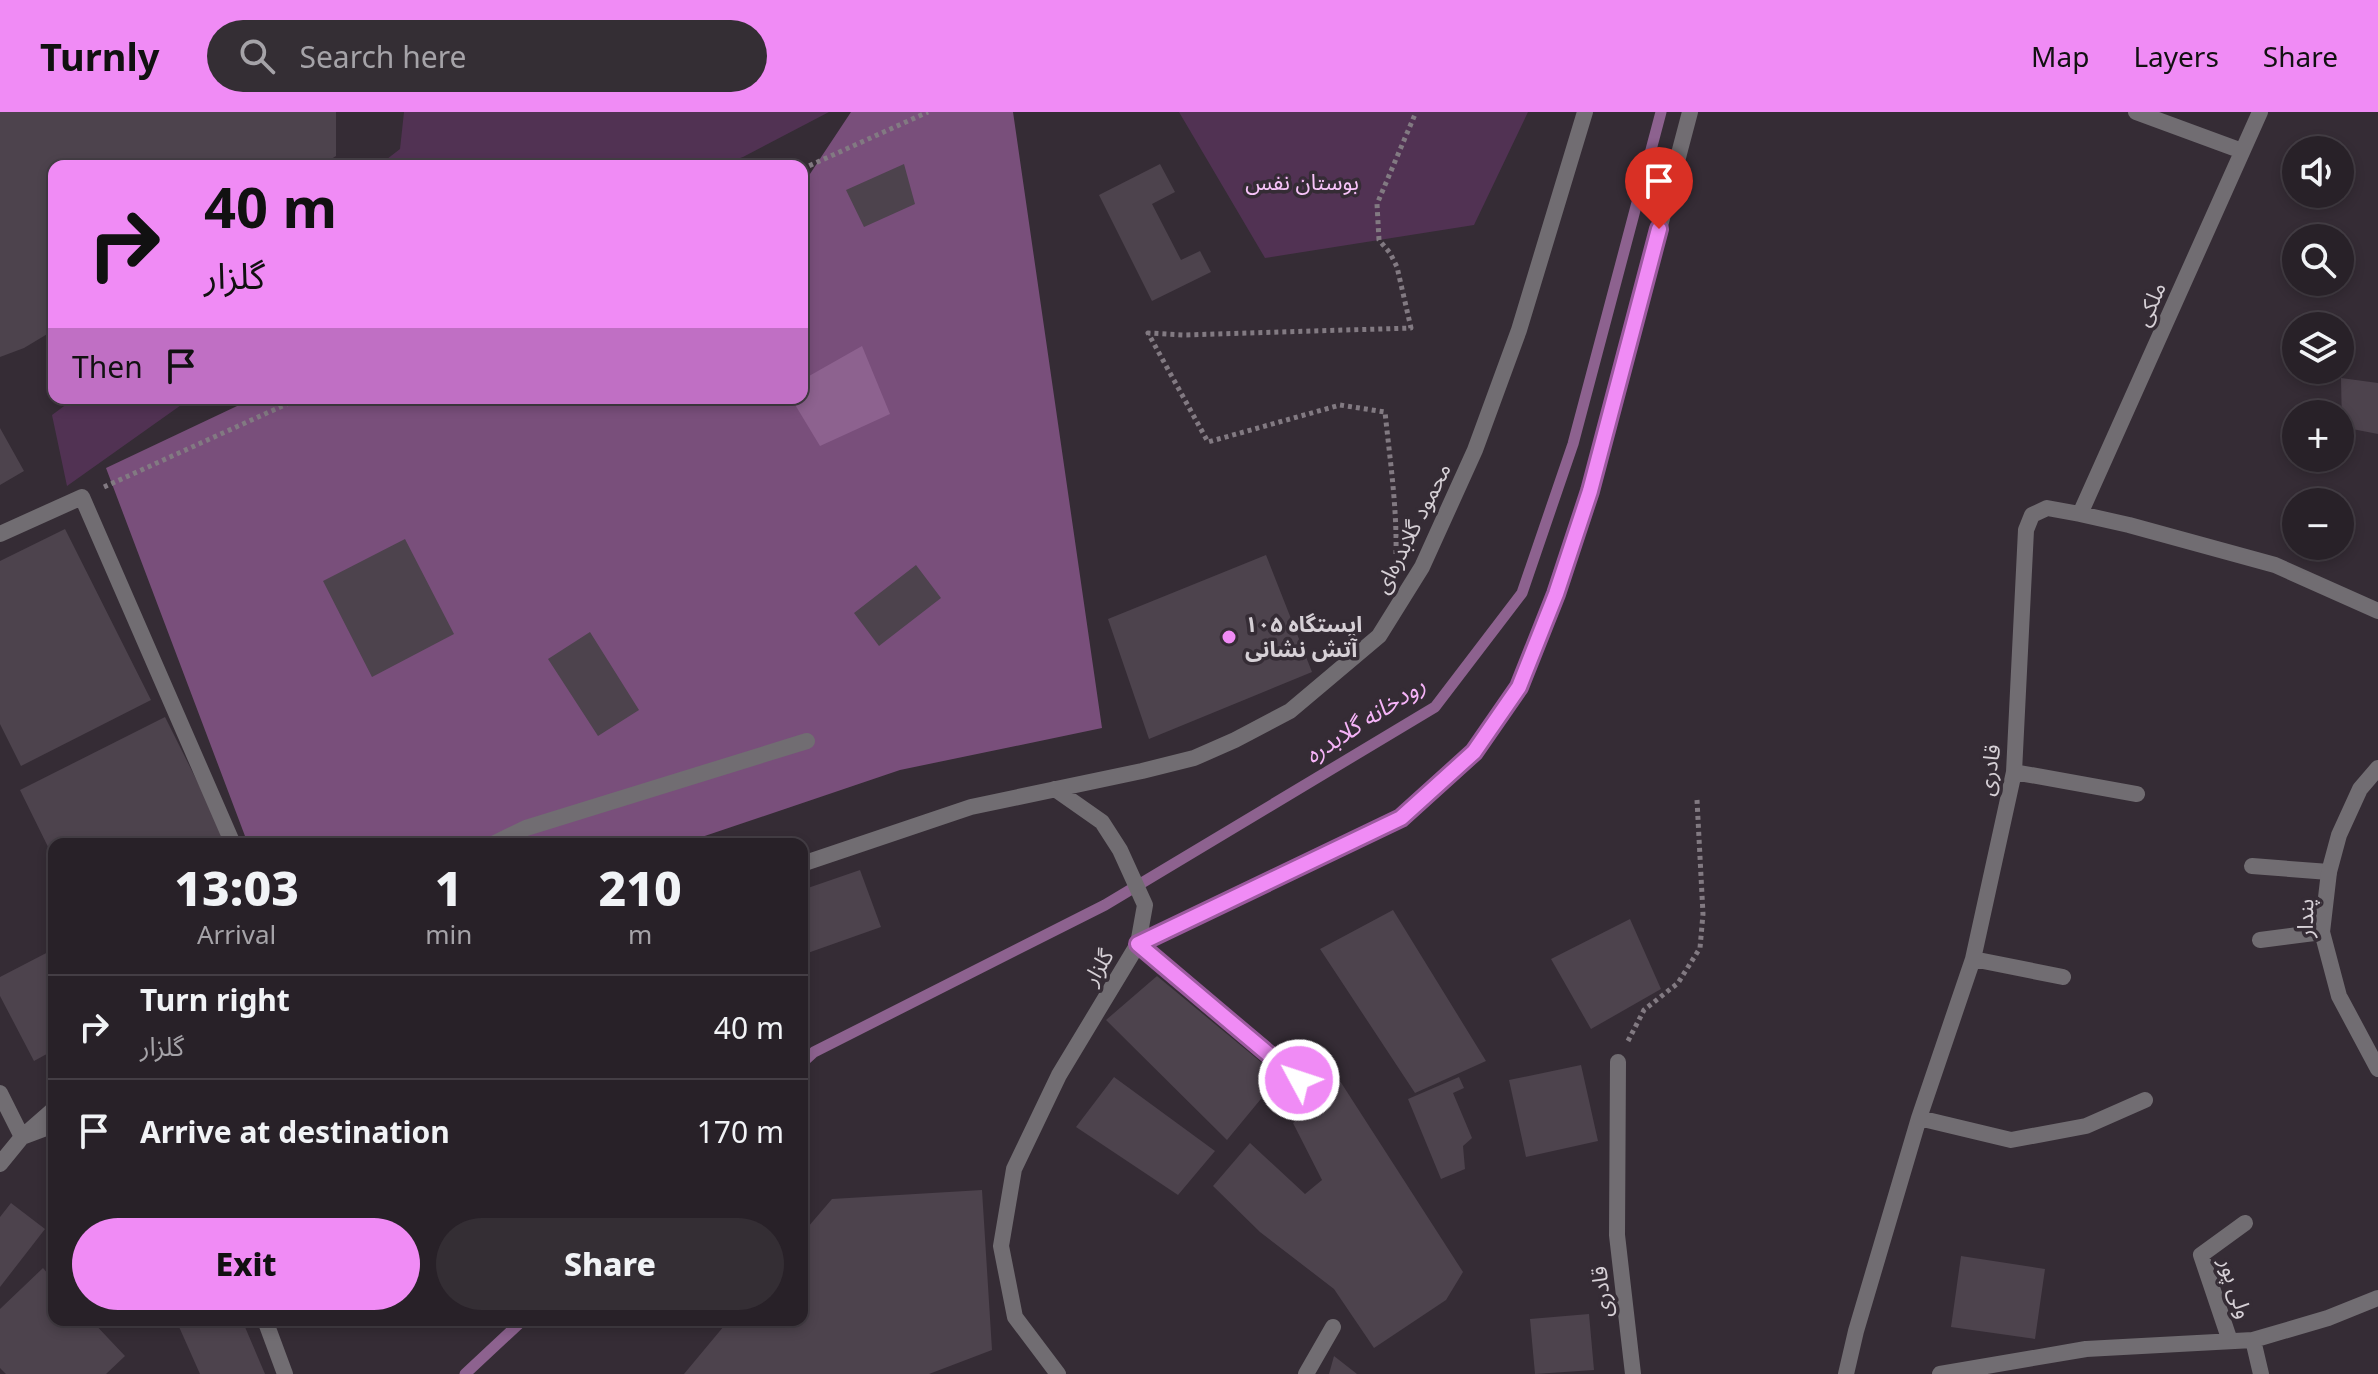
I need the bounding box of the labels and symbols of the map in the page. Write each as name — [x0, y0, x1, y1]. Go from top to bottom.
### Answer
pin — [1625, 147, 1693, 229]
park label: بوستان نفس — [1245, 166, 1359, 196]
street label: ملکی — [2126, 277, 2172, 330]
street label: محمود گلابدره‌ای — [1365, 457, 1457, 598]
place label: ایستگاه ۱۰۵ آتش نشانی — [1245, 608, 1362, 663]
marker: ایستگاه ۱۰۵ آتش نشانی — [1220, 628, 1238, 646]
water label: رودخانه گلابدره — [1298, 667, 1431, 770]
street label: قادری — [1970, 742, 2006, 797]
street label: پندار — [2289, 898, 2321, 939]
street label: گلزار — [1074, 942, 1120, 991]
position arrow — [1257, 1038, 1341, 1122]
street label: ولی پور — [2212, 1252, 2261, 1322]
street label: قادری — [1582, 1265, 1618, 1319]

